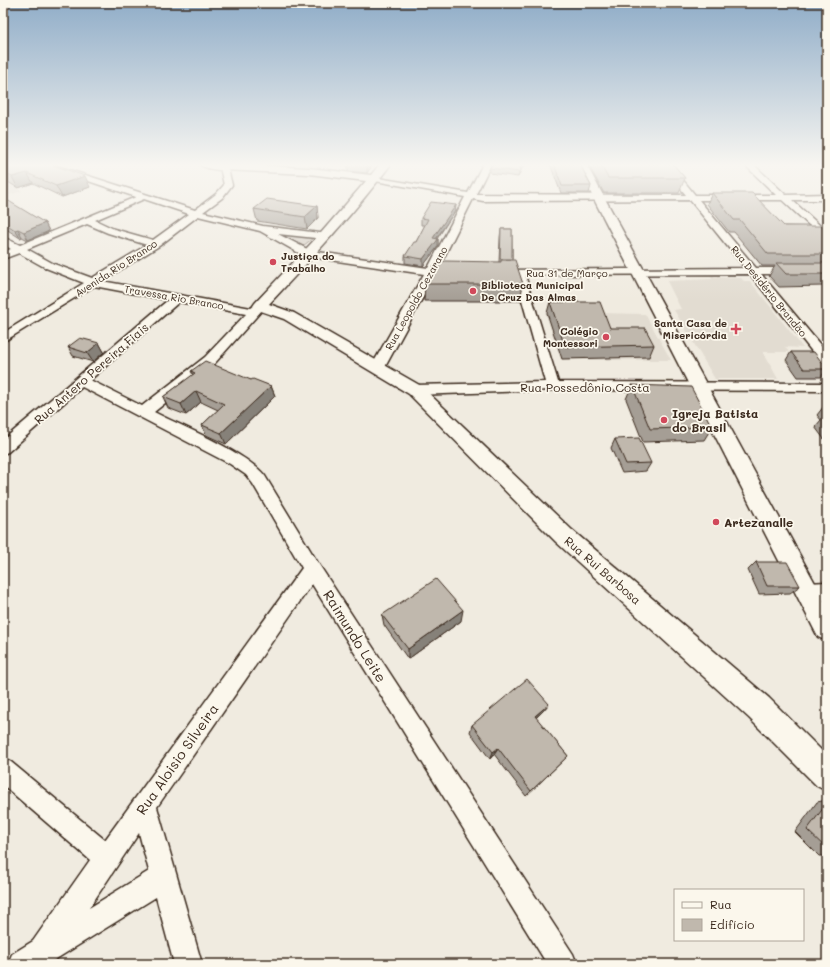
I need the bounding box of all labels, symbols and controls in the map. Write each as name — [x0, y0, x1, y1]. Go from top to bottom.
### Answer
street label: Avenida Rio Branco — [72, 236, 160, 300]
street label: Rua Desidério Brandão — [728, 242, 810, 340]
street label: Rua Leopoldo Cezarano — [382, 244, 450, 352]
place label: Justiça do Trabalho — [281, 249, 334, 275]
marker: Justiça do Trabalho — [268, 257, 278, 267]
street label: Rua 31 de Março — [526, 266, 608, 280]
place label: Biblioteca Municipal De Cruz Das Almas — [481, 278, 583, 304]
street label: Travessa Rio Branco — [123, 281, 225, 313]
marker: Biblioteca Municipal De Cruz Das Almas — [468, 286, 478, 296]
place label: Santa Casa de Misericórdia — [654, 316, 727, 342]
street label: Rua Antero Pereira Fiais — [30, 319, 152, 427]
marker: Santa Casa de Misericórdia — [730, 323, 742, 335]
place label: Colégio Montessori — [543, 324, 598, 350]
marker: Colégio Montessori — [601, 332, 611, 342]
street label: Rua Possedônio Costa — [520, 379, 650, 395]
place label: Igreja Batista do Brasil — [672, 405, 758, 435]
marker: Igreja Batista do Brasil — [659, 415, 669, 425]
place label: Artezanalle — [724, 514, 793, 530]
marker: Artezanalle — [711, 517, 721, 527]
street label: Rua Rui Barbosa — [561, 532, 645, 608]
street label: Raimundo Leite — [319, 586, 391, 686]
street label: Rua Aloisio Silveira — [132, 700, 222, 818]
legend — [674, 889, 804, 941]
text: Rua — [710, 896, 732, 912]
text: Edifício — [710, 916, 754, 932]

